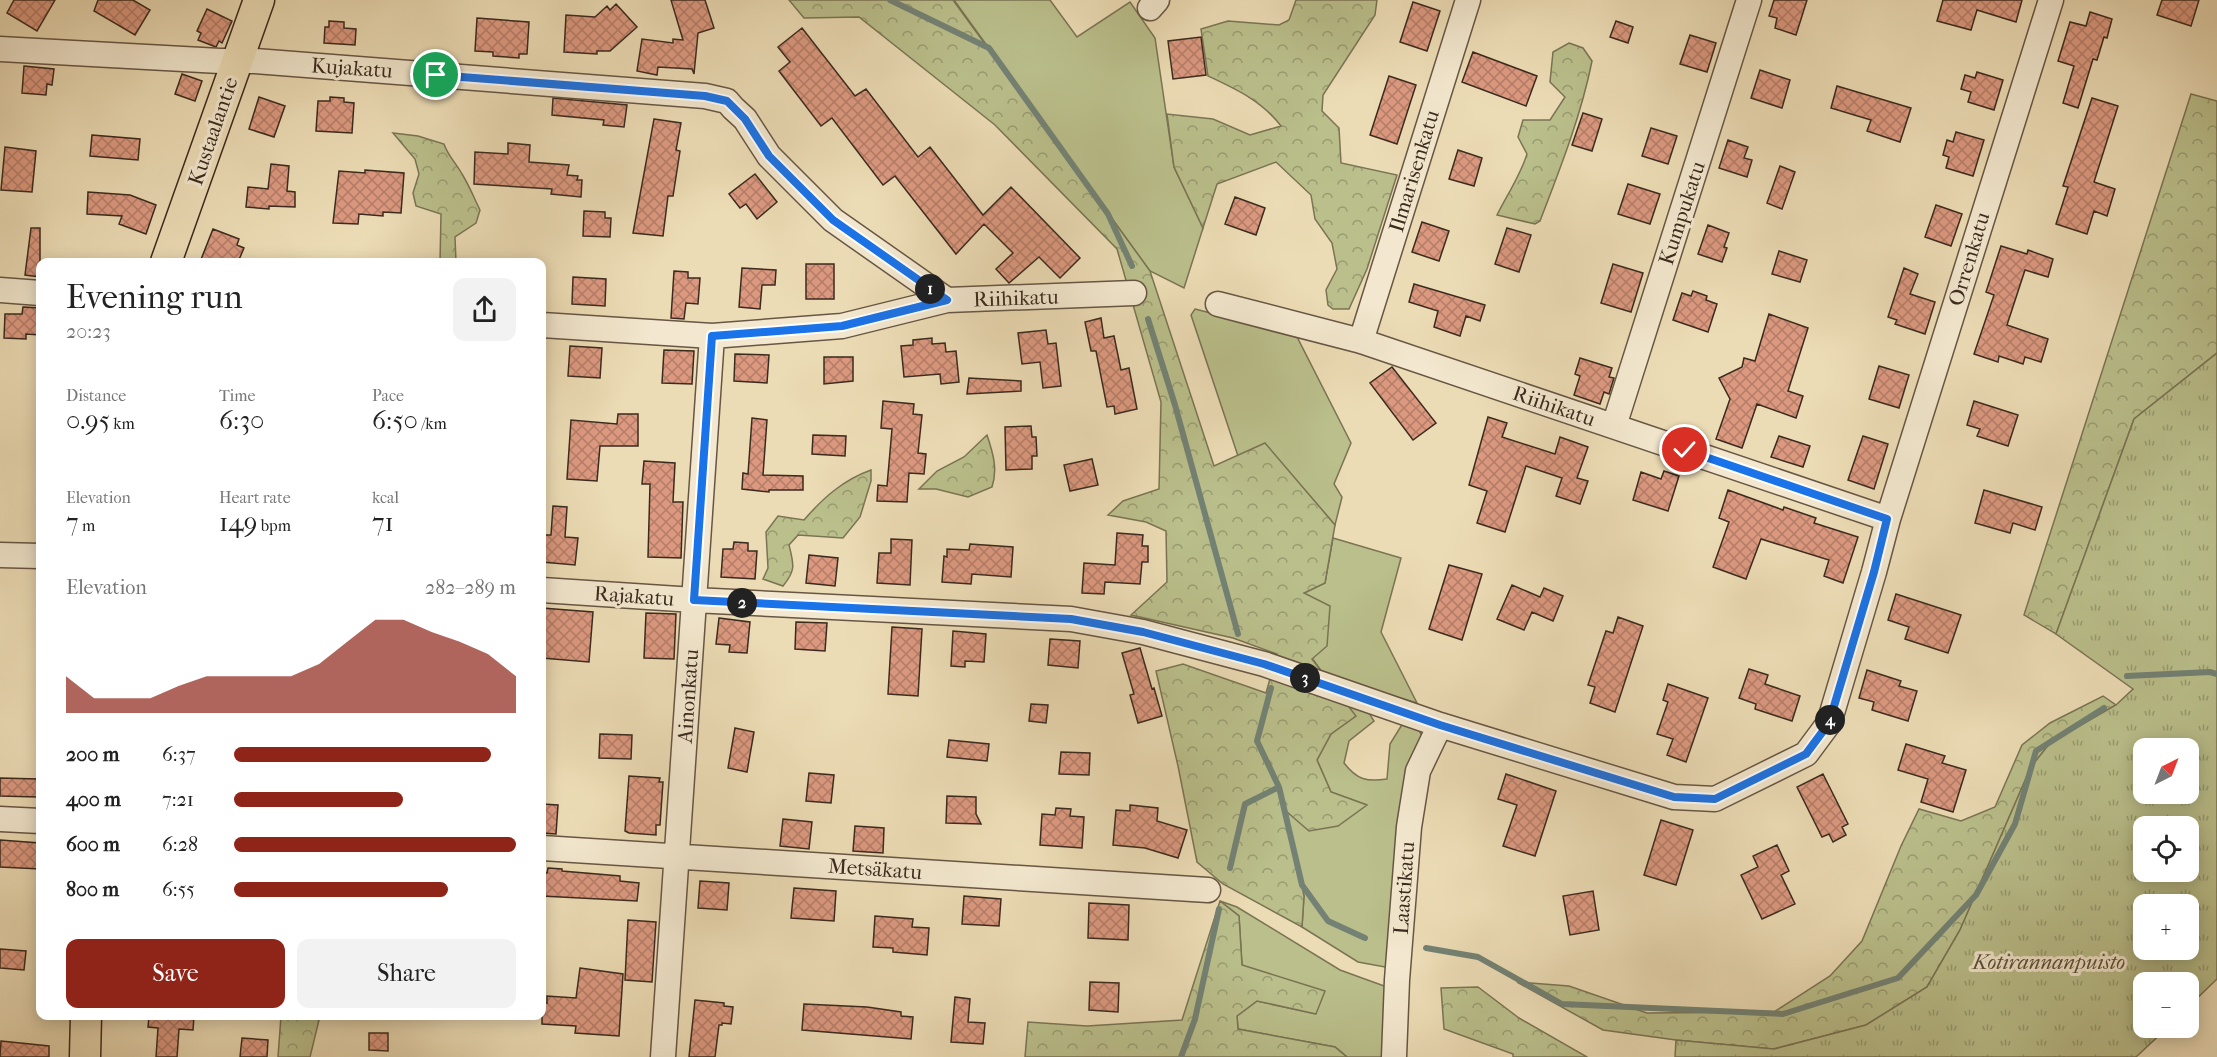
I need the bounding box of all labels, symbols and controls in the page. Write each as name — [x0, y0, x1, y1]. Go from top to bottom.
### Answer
pin — [410, 49, 461, 100]
street label: Kujakatu — [310, 53, 394, 83]
icon: arrive — [419, 58, 452, 91]
street label: Kustaalantie — [183, 74, 243, 188]
street label: Ilmarisenkatu — [1384, 107, 1444, 235]
street label: Kumpukatu — [1654, 158, 1710, 268]
street label: Orrenkatu — [1943, 209, 1995, 309]
pin: 1 — [915, 274, 945, 304]
text: Evening run — [66, 278, 243, 317]
button: share — [453, 278, 516, 341]
text: 1 — [927, 279, 933, 298]
street label: Riihikatu — [973, 285, 1059, 311]
text: 20:23 — [66, 320, 111, 343]
street label: Riihikatu — [1510, 381, 1598, 431]
text: Distance — [66, 386, 126, 405]
text: Time — [219, 386, 255, 405]
text: Pace — [372, 386, 404, 405]
text: 0.95 — [66, 405, 110, 436]
text: 6:30 — [219, 405, 264, 436]
text: 6:50 — [372, 405, 418, 436]
text: km — [110, 414, 135, 433]
text: /km — [418, 414, 447, 433]
pin — [1659, 424, 1710, 475]
icon: check — [1668, 433, 1701, 466]
text: Elevation — [66, 488, 131, 507]
text: Heart rate — [219, 488, 291, 507]
text: kcal — [372, 488, 399, 507]
text: 7 — [66, 507, 79, 538]
text: 149 — [219, 507, 257, 538]
text: 71 — [372, 507, 394, 538]
text: m — [79, 516, 95, 535]
text: bpm — [257, 516, 291, 535]
text: Elevation — [66, 576, 147, 599]
text: 282–289 m — [425, 576, 516, 599]
street label: Rajakatu — [593, 581, 675, 611]
pin: 2 — [727, 588, 757, 618]
text: 2 — [738, 593, 746, 612]
street label: Ainonkatu — [673, 648, 703, 745]
pin: 3 — [1290, 663, 1320, 693]
text: 3 — [1302, 668, 1308, 687]
pin: 4 — [1815, 705, 1845, 735]
text: 4 — [1825, 710, 1835, 729]
north arrow — [2133, 738, 2199, 804]
map controls — [2133, 738, 2199, 1038]
text: 200 m — [66, 743, 119, 766]
text: 6:37 — [162, 743, 196, 766]
text: 400 m — [66, 788, 121, 811]
text: 7:21 — [162, 788, 194, 811]
button: locate — [2133, 816, 2199, 882]
text: 600 m — [66, 833, 120, 856]
text: 6:28 — [162, 833, 198, 856]
street label: Laastikatu — [1389, 840, 1419, 935]
street label: Metsäkatu — [827, 854, 923, 884]
text: 800 m — [66, 878, 119, 901]
text: 6:55 — [162, 878, 195, 901]
button: + — [2133, 894, 2199, 960]
button: Save — [66, 939, 285, 1008]
button: Share — [297, 939, 516, 1008]
park label: Kotirannanpuisto — [1971, 950, 2125, 974]
button: − — [2133, 972, 2199, 1038]

